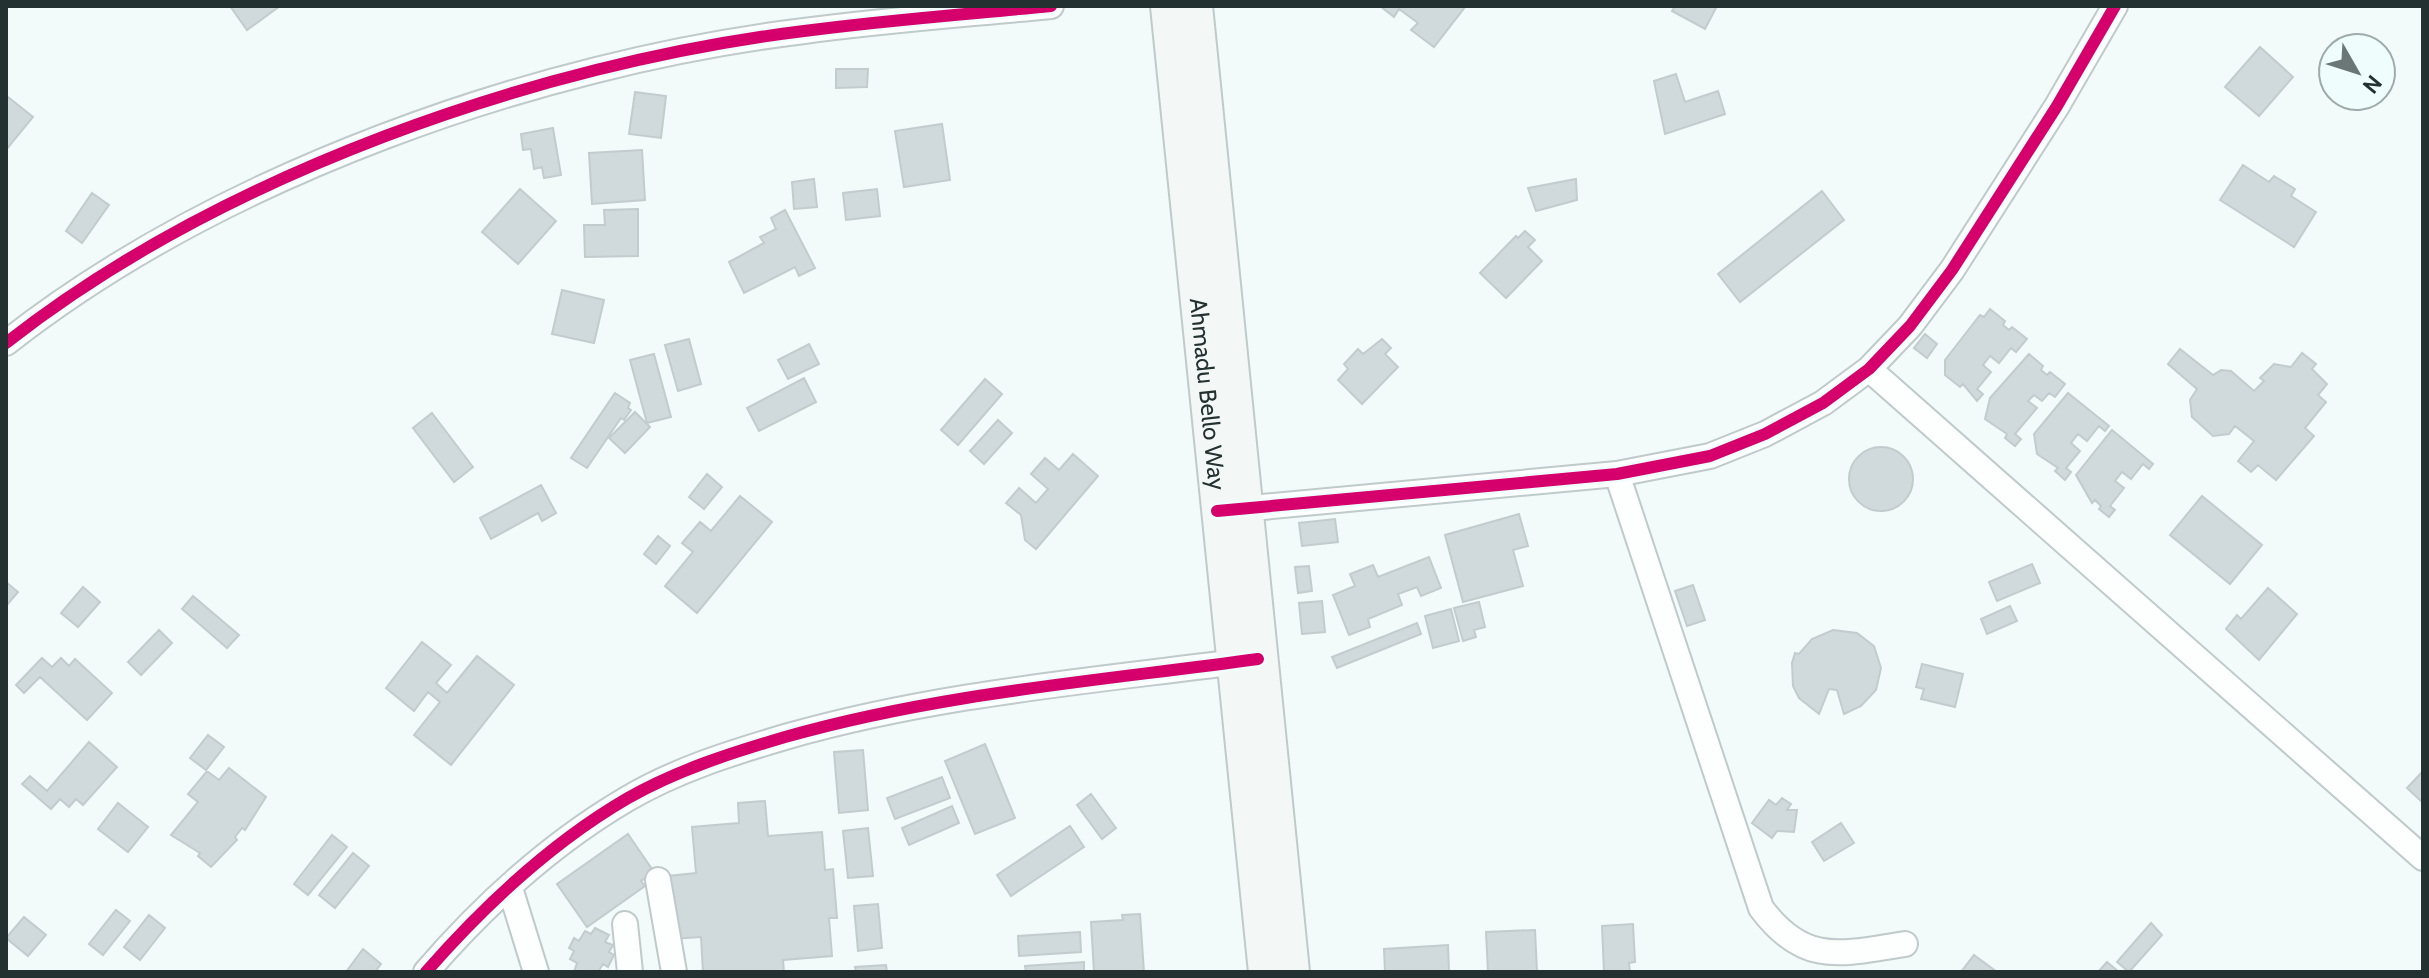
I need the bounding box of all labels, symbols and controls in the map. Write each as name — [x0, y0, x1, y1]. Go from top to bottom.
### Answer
north arrow — [2317, 32, 2397, 112]
text: N — [2357, 70, 2388, 99]
street label: Ahmadu Bello Way — [1184, 296, 1232, 491]

